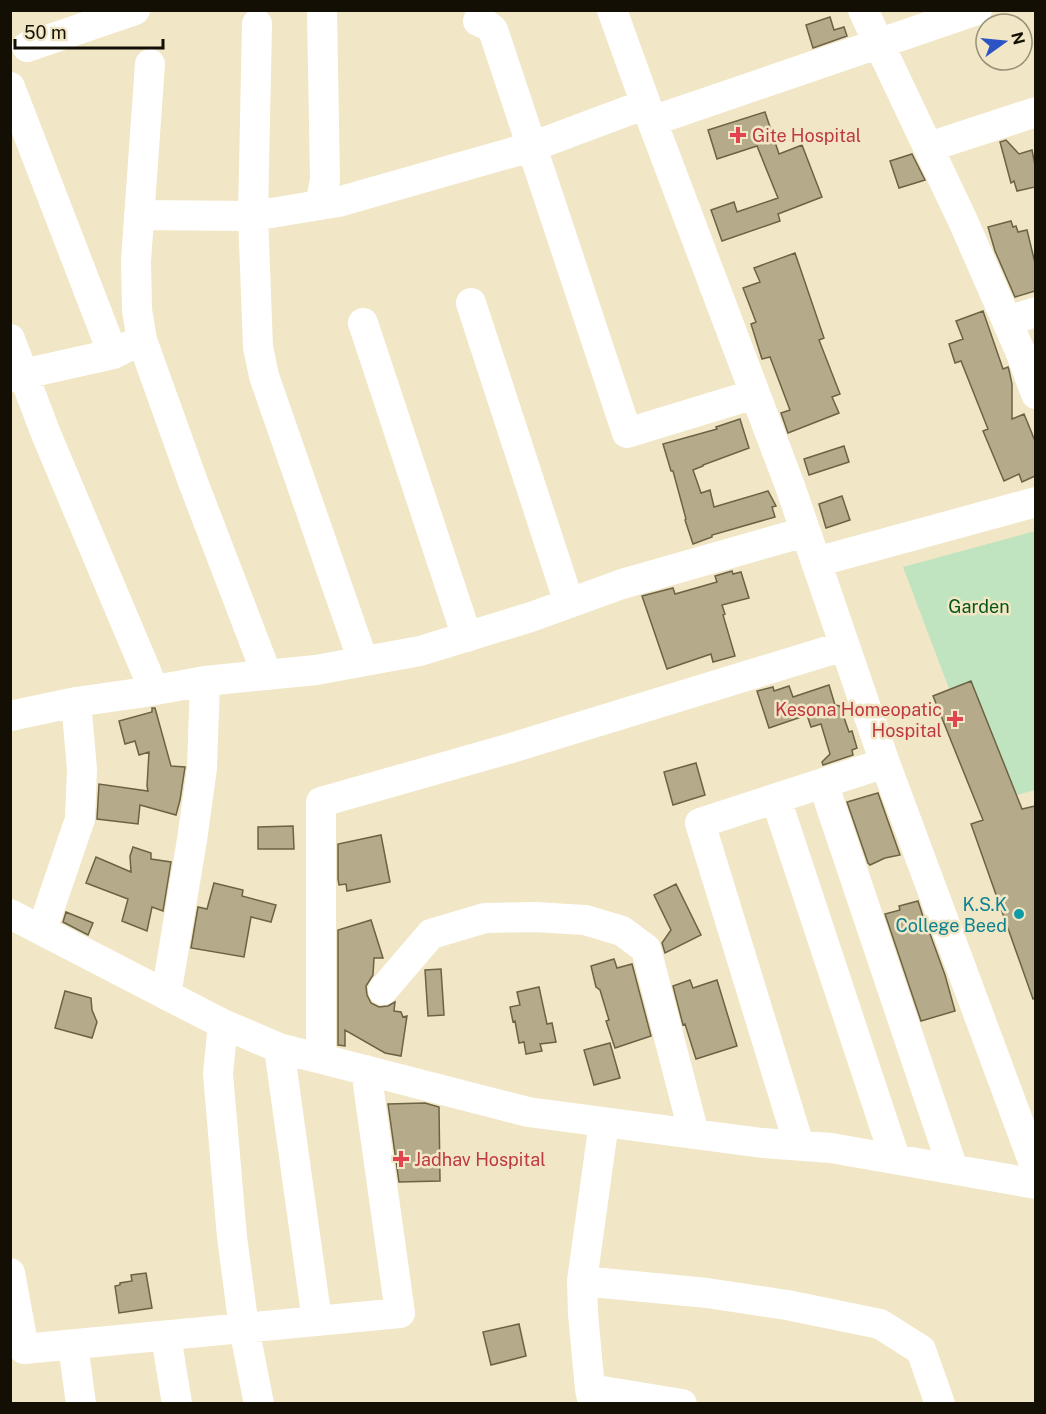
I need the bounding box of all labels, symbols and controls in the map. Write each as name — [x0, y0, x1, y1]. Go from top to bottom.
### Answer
scale bar — [15, 12, 164, 50]
north arrow — [974, 12, 1034, 72]
text: 50 m — [24, 22, 67, 43]
text: N — [1007, 30, 1029, 47]
place label: Gite Hospital — [752, 125, 861, 146]
marker: Gite Hospital — [729, 126, 747, 144]
park label: Garden — [948, 596, 1010, 617]
place label: Kesona Homeopatic Hospital — [775, 699, 942, 741]
marker: Kesona Homeopatic Hospital — [946, 710, 964, 728]
place label: K.S.K College Beed — [896, 894, 1007, 936]
marker: K.S.K College Beed — [1012, 907, 1026, 921]
place label: Jadhav Hospital — [414, 1149, 546, 1170]
marker: Jadhav Hospital — [392, 1150, 410, 1168]

